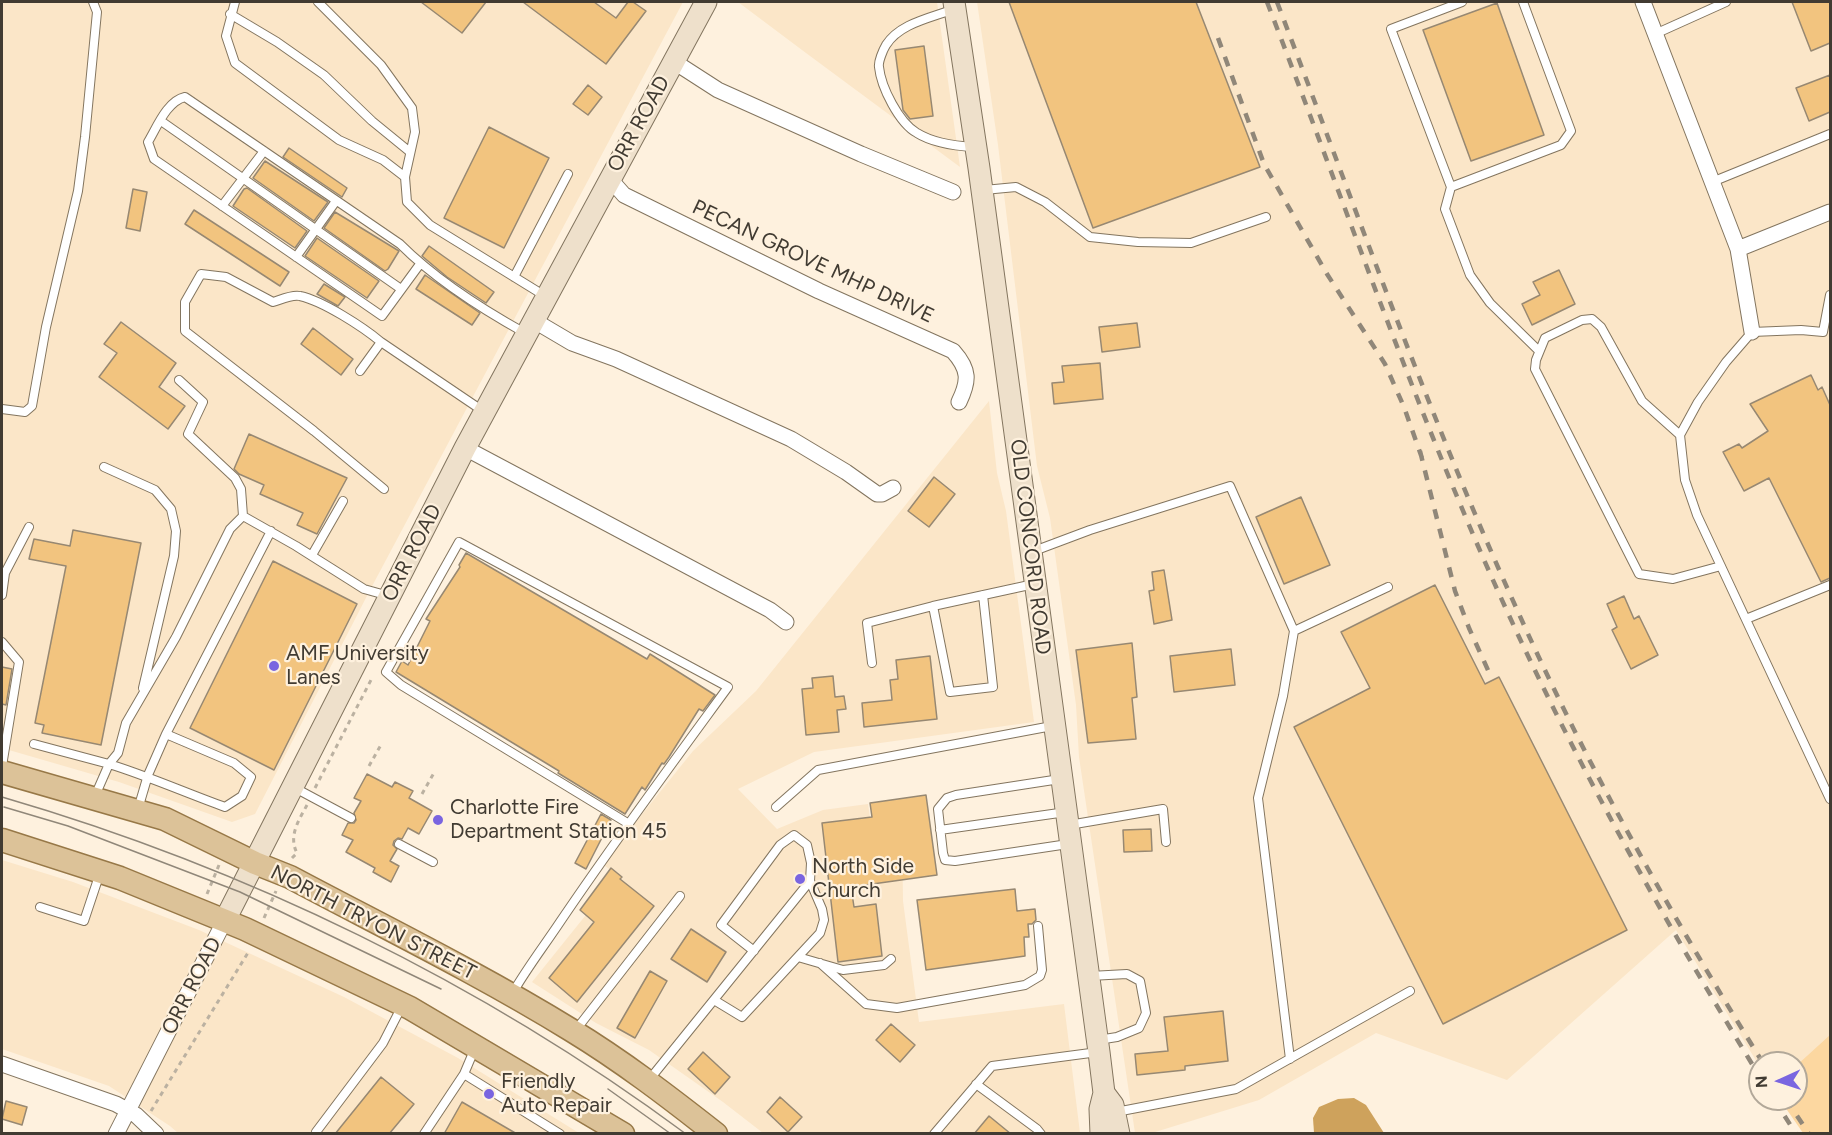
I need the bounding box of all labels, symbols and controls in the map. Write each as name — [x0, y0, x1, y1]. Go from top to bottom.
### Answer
street label: ORR ROAD — [602, 72, 676, 176]
street label: PECAN GROVE MHP DRIVE — [688, 195, 938, 329]
street label: OLD CONCORD ROAD — [1004, 438, 1056, 656]
street label: ORR ROAD — [377, 500, 447, 606]
place label: AMF University Lanes — [286, 641, 429, 691]
marker: AMF University Lanes — [267, 659, 281, 673]
place label: Charlotte Fire Department Station 45 — [450, 795, 667, 845]
marker: Charlotte Fire Department Station 45 — [431, 813, 445, 827]
place label: North Side Church — [812, 854, 914, 904]
street label: NORTH TRYON STREET — [266, 860, 480, 986]
marker: North Side Church — [793, 872, 807, 886]
street label: ORR ROAD — [157, 933, 227, 1039]
north arrow — [1748, 1051, 1808, 1111]
place label: Friendly Auto Repair — [501, 1069, 612, 1119]
text: N — [1752, 1075, 1771, 1089]
marker: Friendly Auto Repair — [482, 1087, 496, 1101]

